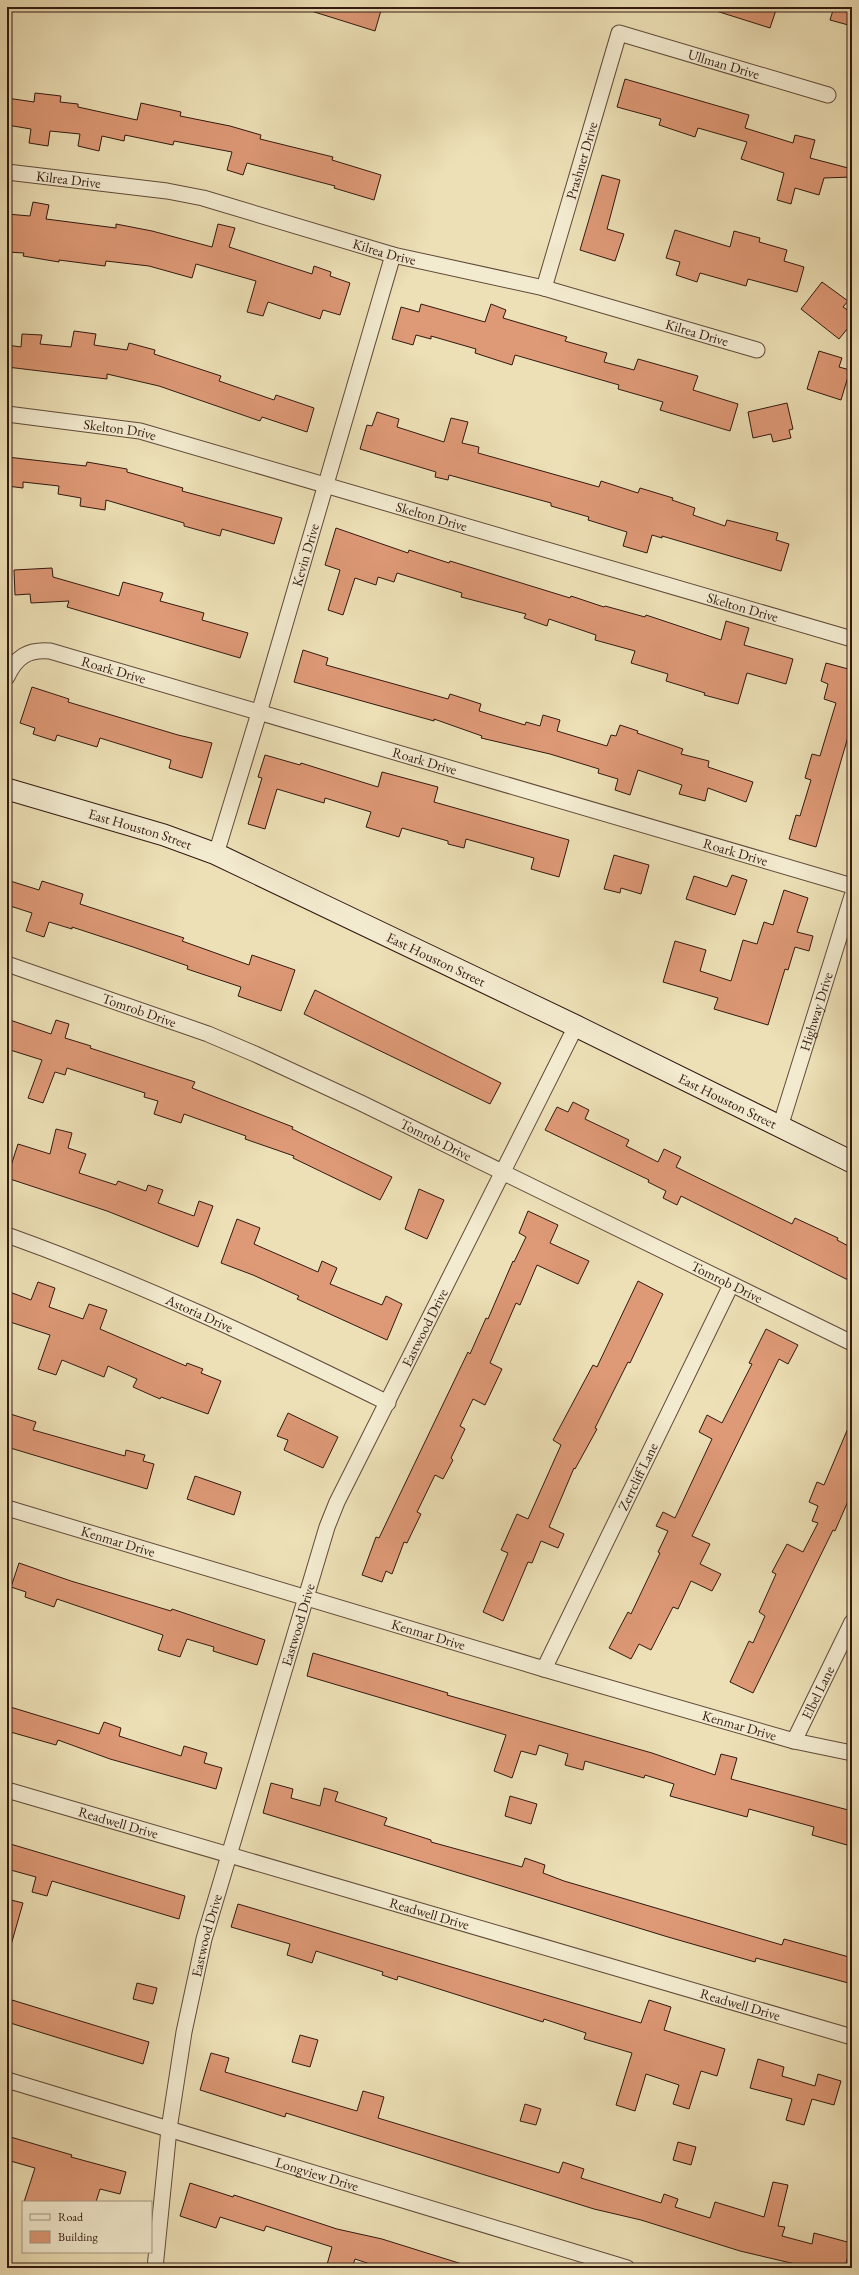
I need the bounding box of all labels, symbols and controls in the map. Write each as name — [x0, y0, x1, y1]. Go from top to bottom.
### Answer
street label: Ullman Drive — [686, 45, 762, 83]
street label: Prashner Drive — [562, 119, 602, 201]
street label: Kilrea Drive — [35, 167, 102, 192]
street label: Kilrea Drive — [351, 234, 418, 269]
street label: Kilrea Drive — [663, 315, 731, 350]
street label: Skelton Drive — [83, 415, 159, 444]
street label: Skelton Drive — [394, 497, 470, 535]
street label: Kevin Drive — [287, 521, 323, 589]
street label: Skelton Drive — [705, 588, 781, 626]
street label: Roark Drive — [79, 652, 149, 688]
street label: Roark Drive — [390, 743, 459, 779]
street label: East Houston Street — [86, 804, 195, 854]
street label: Roark Drive — [701, 834, 770, 870]
street label: East Houston Street — [384, 928, 489, 991]
street label: Highway Drive — [795, 969, 837, 1053]
street label: Tomrob Drive — [100, 989, 179, 1031]
street label: East Houston Street — [675, 1069, 780, 1133]
street label: Tomrob Drive — [397, 1115, 475, 1165]
street label: Tomrob Drive — [688, 1257, 766, 1307]
street label: Eastwood Drive — [397, 1285, 452, 1370]
street label: Astoria Drive — [162, 1290, 237, 1337]
street label: Zerrcliff Lane — [614, 1439, 662, 1514]
street label: Kenmar Drive — [79, 1522, 158, 1561]
street label: Eastwood Drive — [277, 1581, 319, 1668]
street label: Kenmar Drive — [389, 1615, 468, 1654]
street label: Elbel Lane — [797, 1663, 838, 1722]
street label: Kenmar Drive — [700, 1706, 779, 1745]
street label: Readwell Drive — [76, 1802, 161, 1843]
street label: Eastwood Drive — [187, 1891, 226, 1979]
street label: Readwell Drive — [387, 1893, 472, 1934]
street label: Readwell Drive — [698, 1984, 783, 2025]
street label: Longview Drive — [273, 2153, 361, 2195]
legend — [22, 2201, 152, 2253]
text: Road — [58, 2209, 84, 2225]
text: Building — [58, 2229, 99, 2245]

